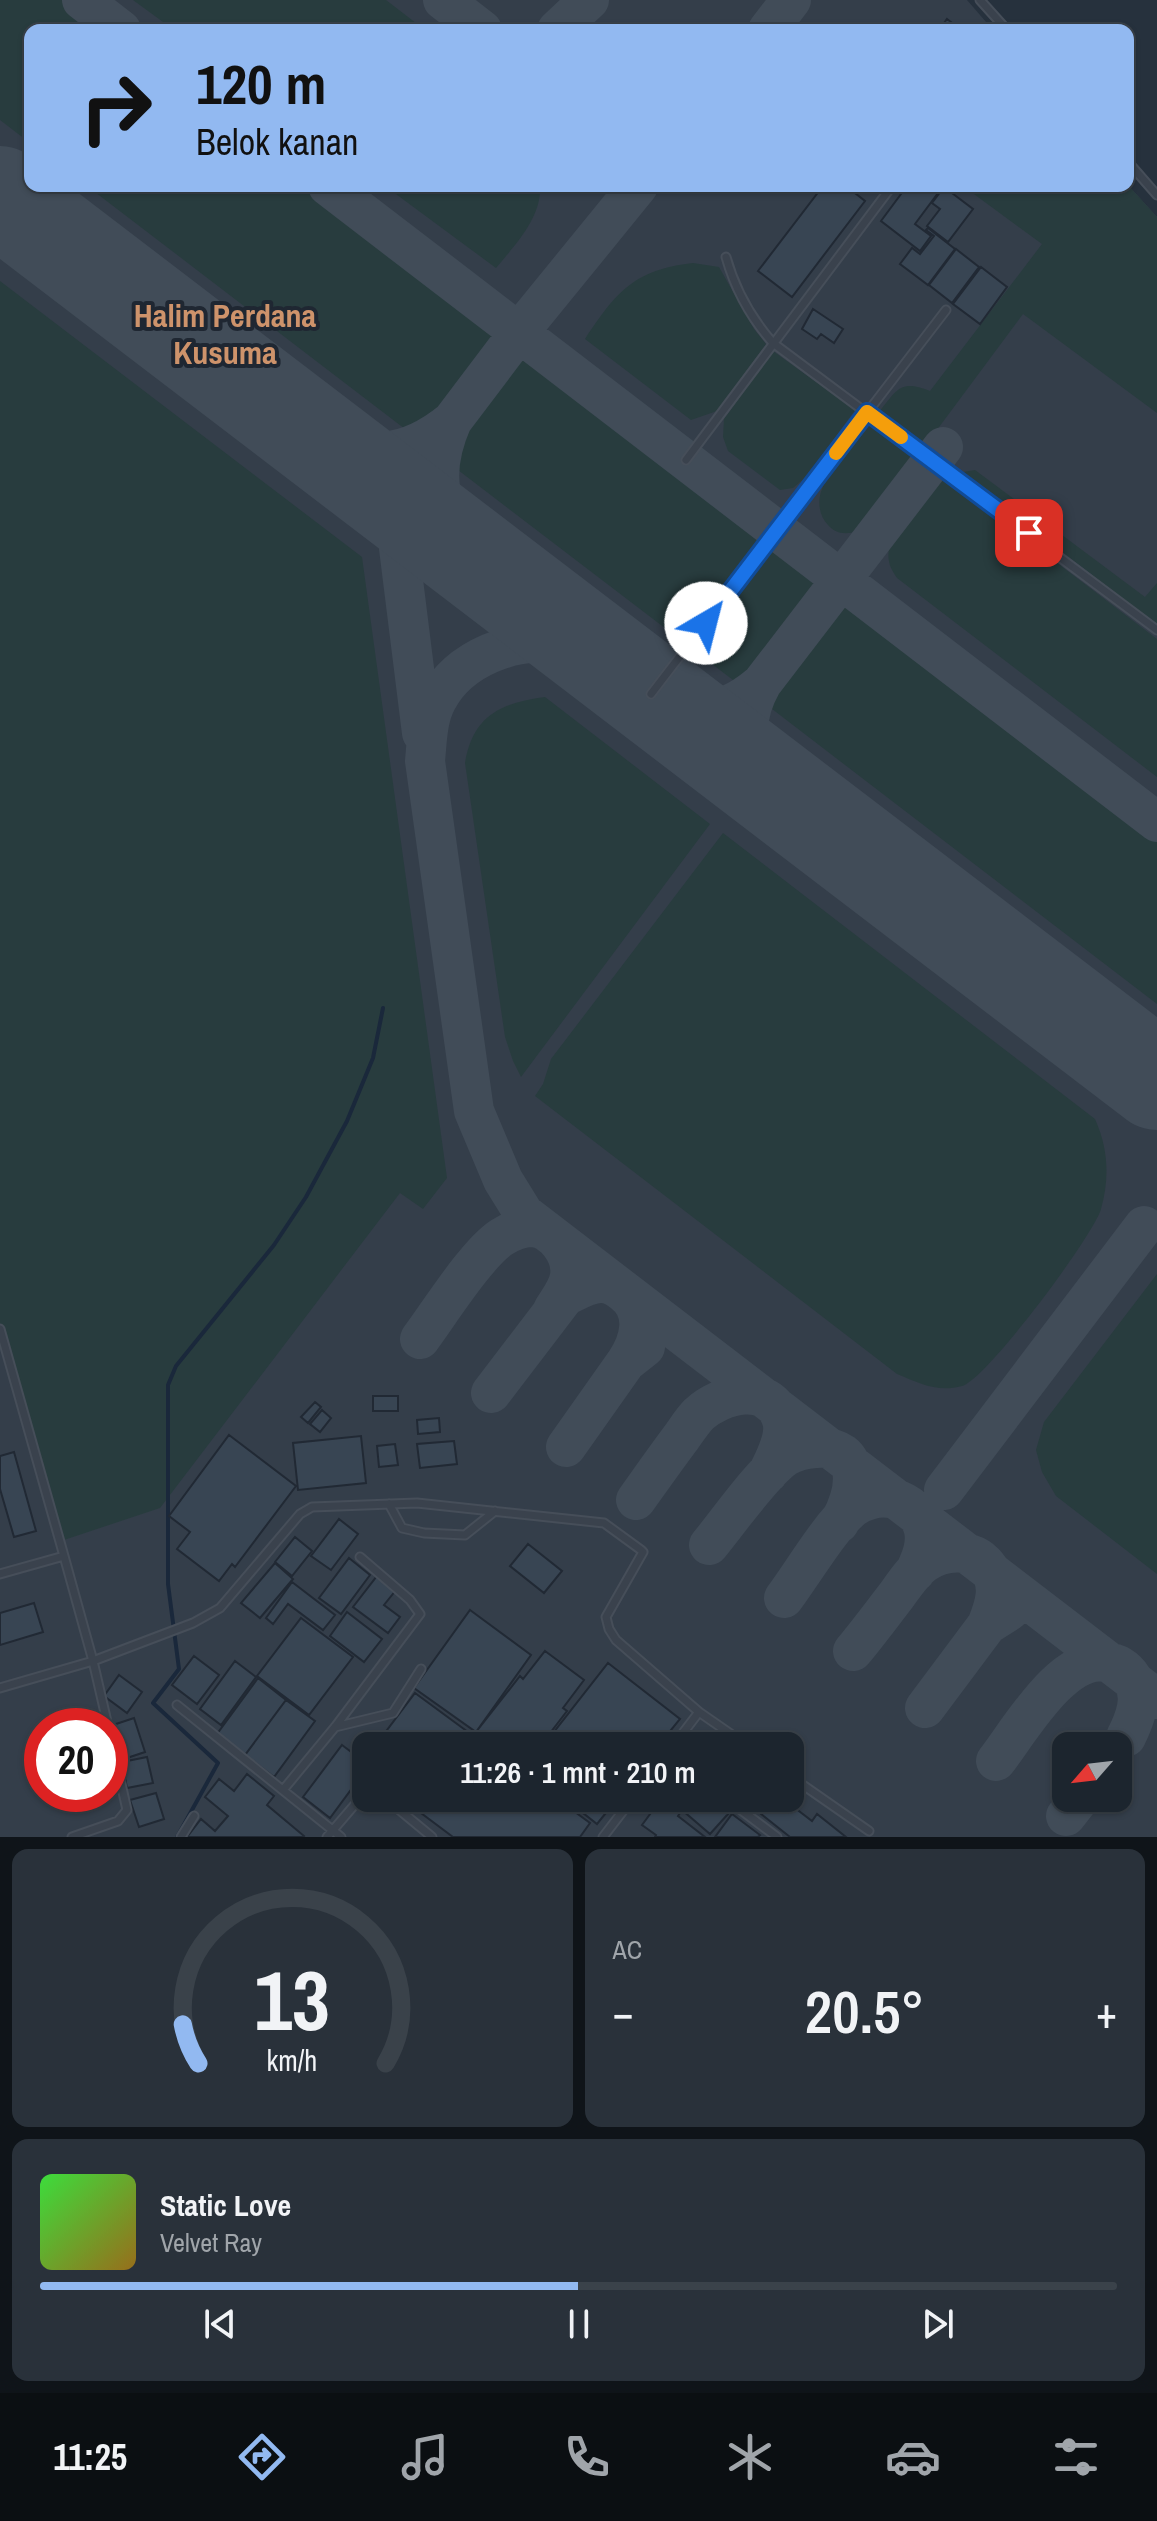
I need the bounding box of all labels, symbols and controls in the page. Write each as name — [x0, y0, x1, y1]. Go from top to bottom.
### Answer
text: 120 m — [196, 46, 326, 121]
icon: right — [64, 56, 168, 160]
text: Belok kanan — [196, 118, 358, 166]
district label: Halim Perdana Kusuma — [134, 294, 317, 374]
pin — [995, 499, 1063, 567]
icon: arrive — [1007, 511, 1051, 555]
position arrow — [664, 581, 748, 665]
speed limit sign: 20 — [24, 1708, 128, 1812]
north arrow — [1052, 1732, 1132, 1812]
map controls — [1052, 1732, 1132, 1812]
text: 11:26 · 1 mnt · 210 m — [460, 1752, 696, 1792]
text: AC — [613, 1932, 642, 1967]
text: 13 — [254, 1944, 330, 2056]
text: 20.5° — [805, 1971, 925, 2052]
text: − — [613, 1982, 634, 2042]
text: + — [1096, 1982, 1117, 2042]
text: km/h — [267, 2041, 318, 2080]
text: Static Love — [160, 2185, 291, 2225]
text: Velvet Ray — [160, 2225, 262, 2260]
icon: previous — [198, 2302, 242, 2346]
icon: pause — [557, 2302, 601, 2346]
icon: next — [916, 2302, 960, 2346]
icon: directions — [234, 2429, 290, 2485]
icon: music — [397, 2429, 453, 2485]
icon: phone — [559, 2429, 615, 2485]
icon: climate — [722, 2429, 778, 2485]
icon: car — [885, 2429, 941, 2485]
icon: filters — [1048, 2429, 1104, 2485]
text: 11:25 — [53, 2433, 127, 2481]

